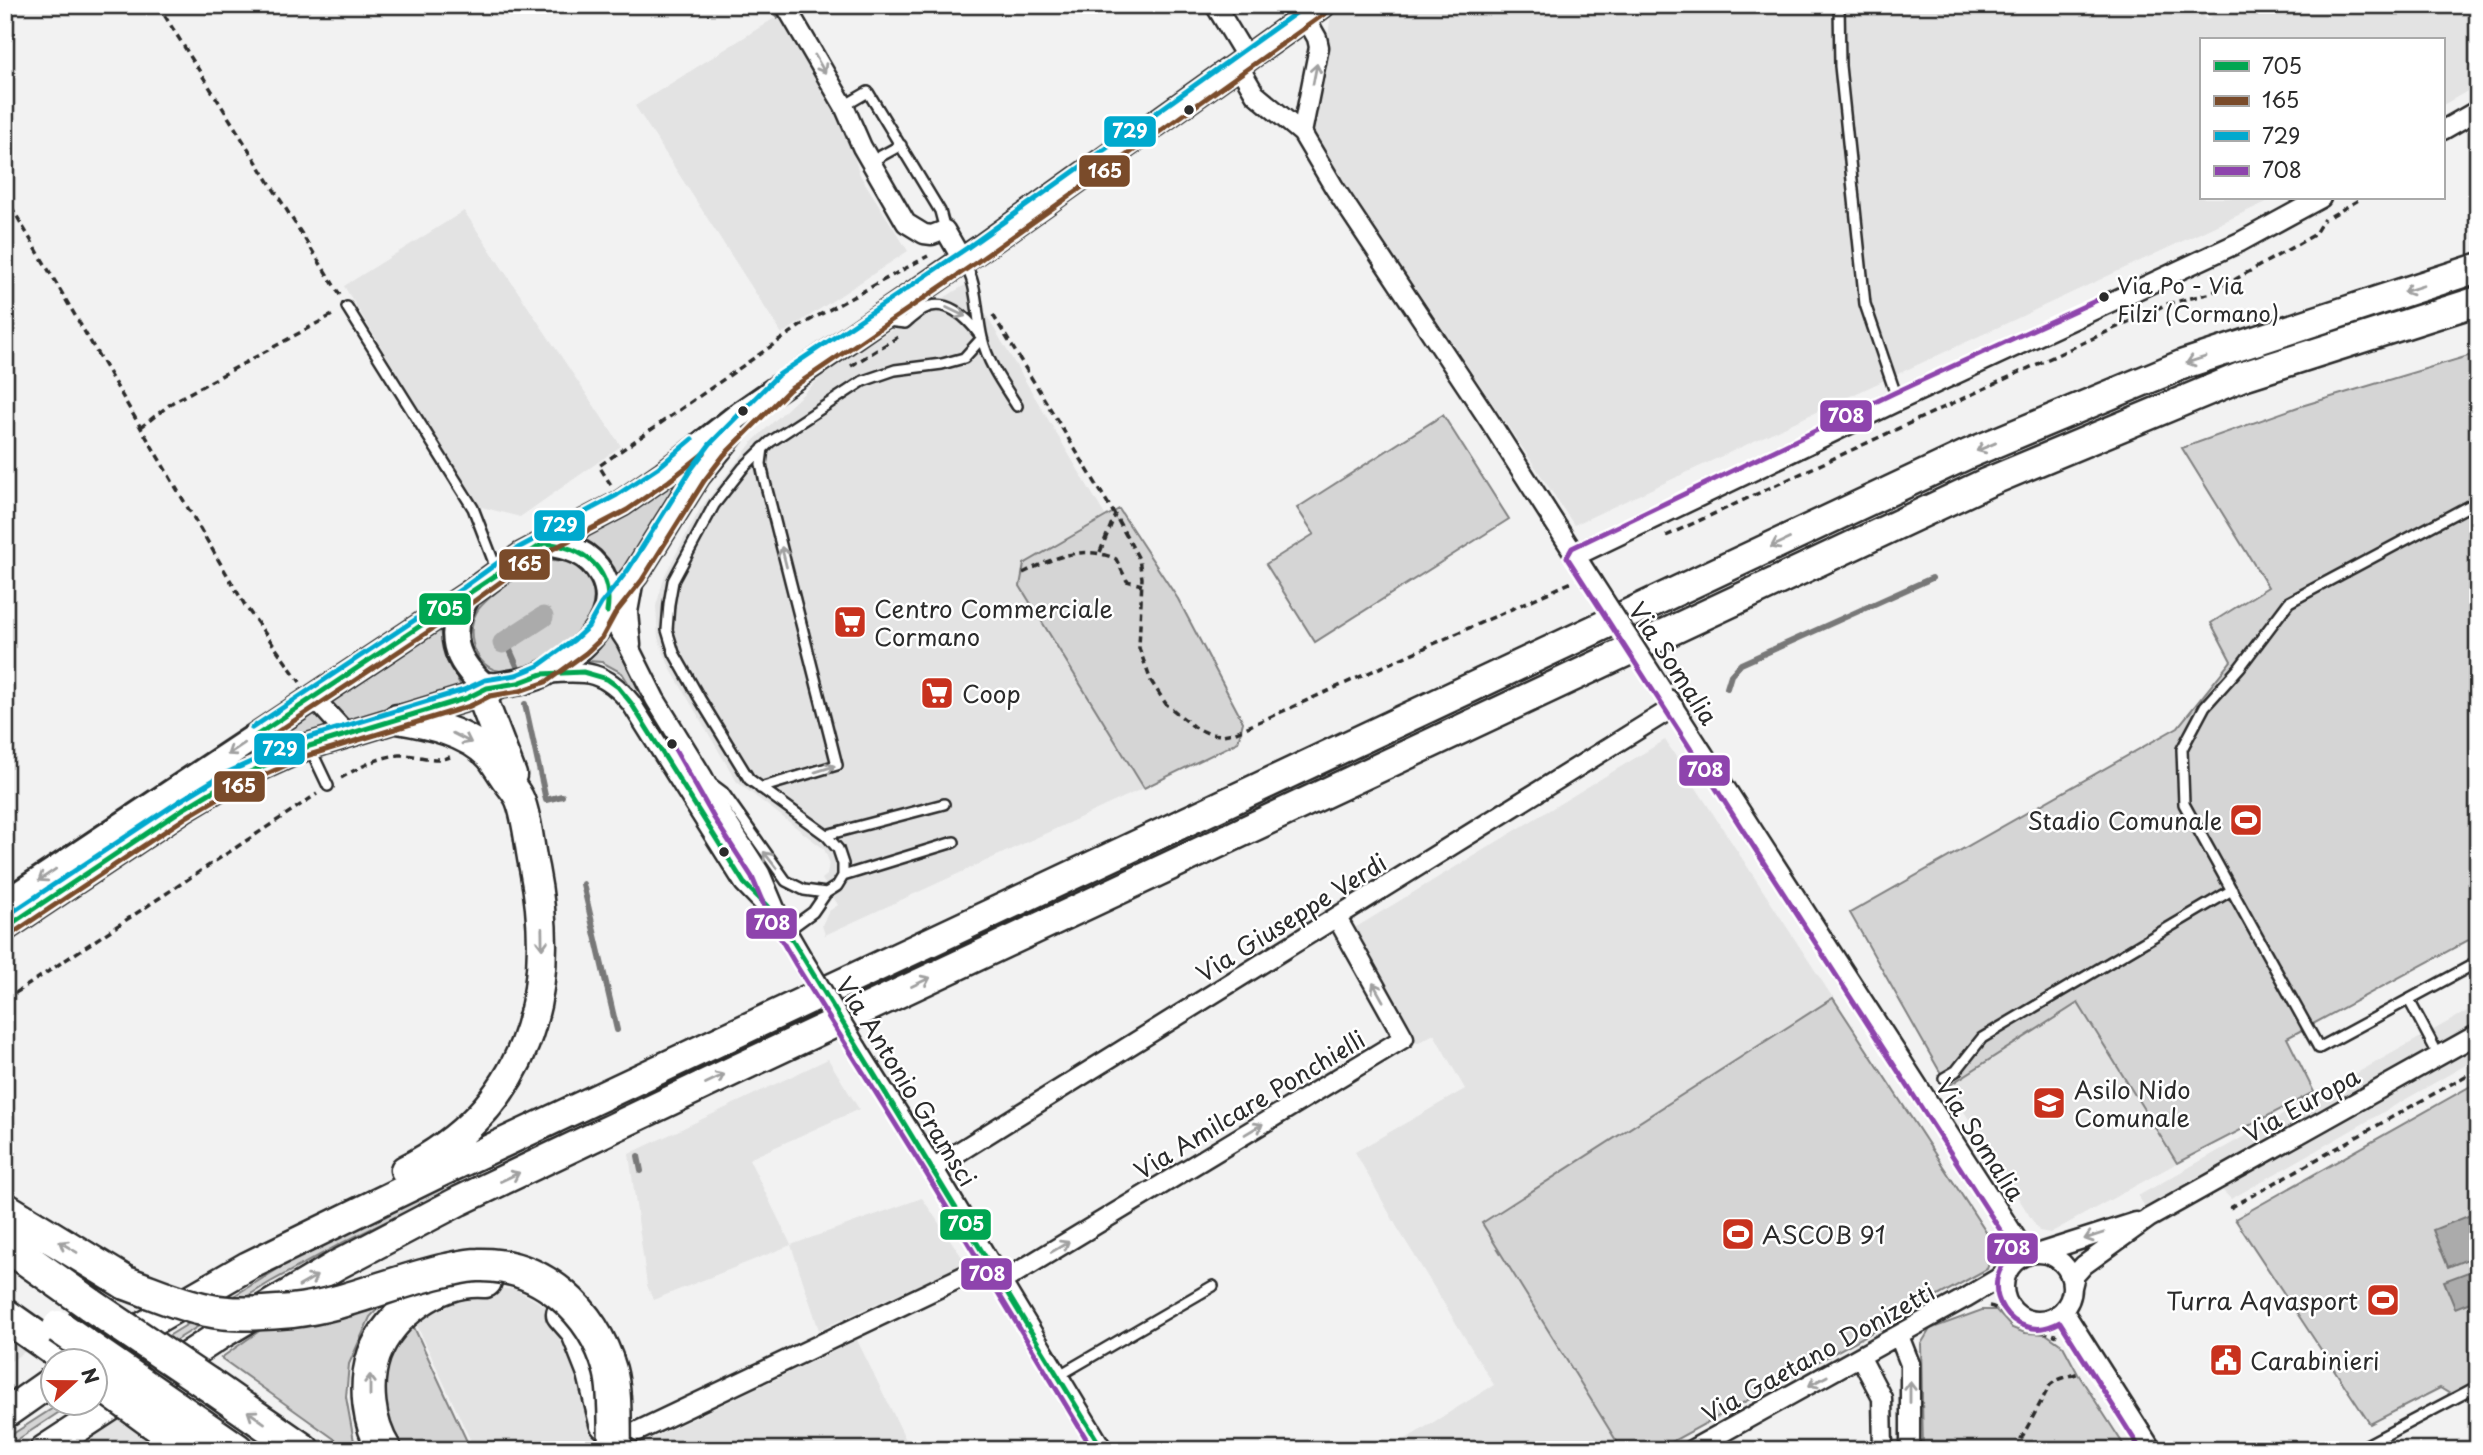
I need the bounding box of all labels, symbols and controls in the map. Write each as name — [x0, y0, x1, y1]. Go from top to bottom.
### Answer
legend — [2200, 38, 2444, 200]
text: 705 — [2262, 49, 2302, 81]
one-way arrow — [813, 54, 827, 74]
one-way arrow — [1308, 63, 1322, 86]
text: 165 — [2262, 83, 2299, 115]
unlabelled marker — [1182, 103, 1196, 117]
line badge: 729 — [1103, 115, 1157, 148]
text: 729 — [1112, 116, 1148, 144]
text: 729 — [2262, 119, 2300, 151]
text: 708 — [2262, 153, 2302, 185]
line badge: 165 — [1078, 154, 1131, 188]
text: 165 — [1088, 156, 1122, 184]
place label: Via Po - Via Filzi (Cormano) — [2117, 268, 2279, 329]
one-way arrow — [2402, 284, 2424, 296]
marker: Via Po - Via Filzi (Cormano) — [2097, 290, 2111, 304]
one-way arrow — [945, 306, 966, 320]
one-way arrow — [2186, 354, 2208, 367]
line badge: 708 — [1819, 399, 1873, 433]
text: 708 — [1828, 401, 1864, 429]
unlabelled marker — [736, 404, 750, 418]
one-way arrow — [1976, 441, 1998, 454]
line badge: 729 — [533, 509, 586, 542]
text: 729 — [542, 510, 578, 538]
one-way arrow — [1770, 537, 1791, 551]
one-way arrow — [777, 546, 790, 569]
line badge: 165 — [498, 548, 551, 581]
text: 165 — [508, 549, 542, 577]
place label: Centro Commerciale Cormano — [874, 590, 1113, 654]
line badge: 705 — [418, 592, 472, 626]
text: 705 — [427, 594, 463, 622]
street label: Via Somalia — [1621, 594, 1728, 732]
supermarket icon: Centro Commerciale Cormano — [831, 603, 869, 641]
supermarket icon: Coop — [918, 674, 956, 712]
place label: Coop — [962, 675, 1021, 711]
line badge: 729 — [253, 732, 306, 766]
one-way arrow — [451, 732, 472, 746]
text: 729 — [262, 734, 298, 762]
unlabelled marker — [665, 737, 679, 751]
one-way arrow — [227, 741, 246, 756]
line badge: 708 — [1678, 754, 1731, 787]
text: 708 — [1687, 755, 1723, 783]
one-way arrow — [814, 761, 836, 774]
line badge: 165 — [213, 770, 266, 803]
text: 165 — [222, 771, 256, 799]
sports icon: Stadio Comunale — [2227, 801, 2265, 839]
place label: Stadio Comunale — [2028, 802, 2222, 838]
street label: Via Giuseppe Verdi — [1189, 844, 1393, 990]
unlabelled marker — [717, 845, 731, 859]
one-way arrow — [763, 851, 777, 870]
one-way arrow — [38, 868, 57, 883]
line badge: 708 — [745, 907, 798, 940]
text: 708 — [754, 908, 790, 936]
one-way arrow — [535, 927, 549, 950]
street label: Via Antonio Gramsci — [828, 969, 986, 1193]
one-way arrow — [910, 975, 931, 988]
one-way arrow — [1371, 982, 1384, 1003]
street label: Via Amilcare Ponchielli — [1127, 1021, 1371, 1187]
street label: Via Europa — [2236, 1057, 2366, 1151]
street label: Via Somalia — [1928, 1070, 2035, 1208]
place label: Asilo Nido Comunale — [2074, 1071, 2191, 1135]
one-way arrow — [704, 1072, 725, 1085]
school or university icon: Asilo Nido Comunale — [2030, 1084, 2068, 1122]
one-way arrow — [1244, 1122, 1264, 1136]
one-way arrow — [499, 1170, 520, 1183]
line badge: 705 — [939, 1208, 992, 1241]
text: 705 — [948, 1209, 984, 1237]
sports icon: ASCOB 91 — [1719, 1215, 1757, 1253]
place label: ASCOB 91 — [1762, 1216, 1886, 1252]
one-way arrow — [2083, 1231, 2105, 1243]
line badge: 708 — [1986, 1232, 2039, 1265]
text: 708 — [1994, 1233, 2030, 1261]
one-way arrow — [58, 1240, 78, 1254]
one-way arrow — [1049, 1240, 1069, 1254]
line badge: 708 — [960, 1257, 1013, 1291]
text: 708 — [969, 1259, 1005, 1287]
street label: Via Gaetano Donizetti — [1695, 1273, 1941, 1431]
one-way arrow — [297, 1274, 317, 1288]
sports icon: Turra Aqvasport — [2364, 1281, 2402, 1319]
place label: Turra Aqvasport — [2166, 1282, 2358, 1318]
public building icon: Carabinieri — [2207, 1341, 2245, 1379]
place label: Carabinieri — [2250, 1342, 2380, 1378]
north arrow — [38, 1346, 108, 1416]
text: N — [75, 1364, 107, 1388]
one-way arrow — [363, 1373, 377, 1396]
one-way arrow — [1808, 1375, 1829, 1388]
one-way arrow — [1903, 1381, 1917, 1404]
one-way arrow — [247, 1410, 266, 1424]

